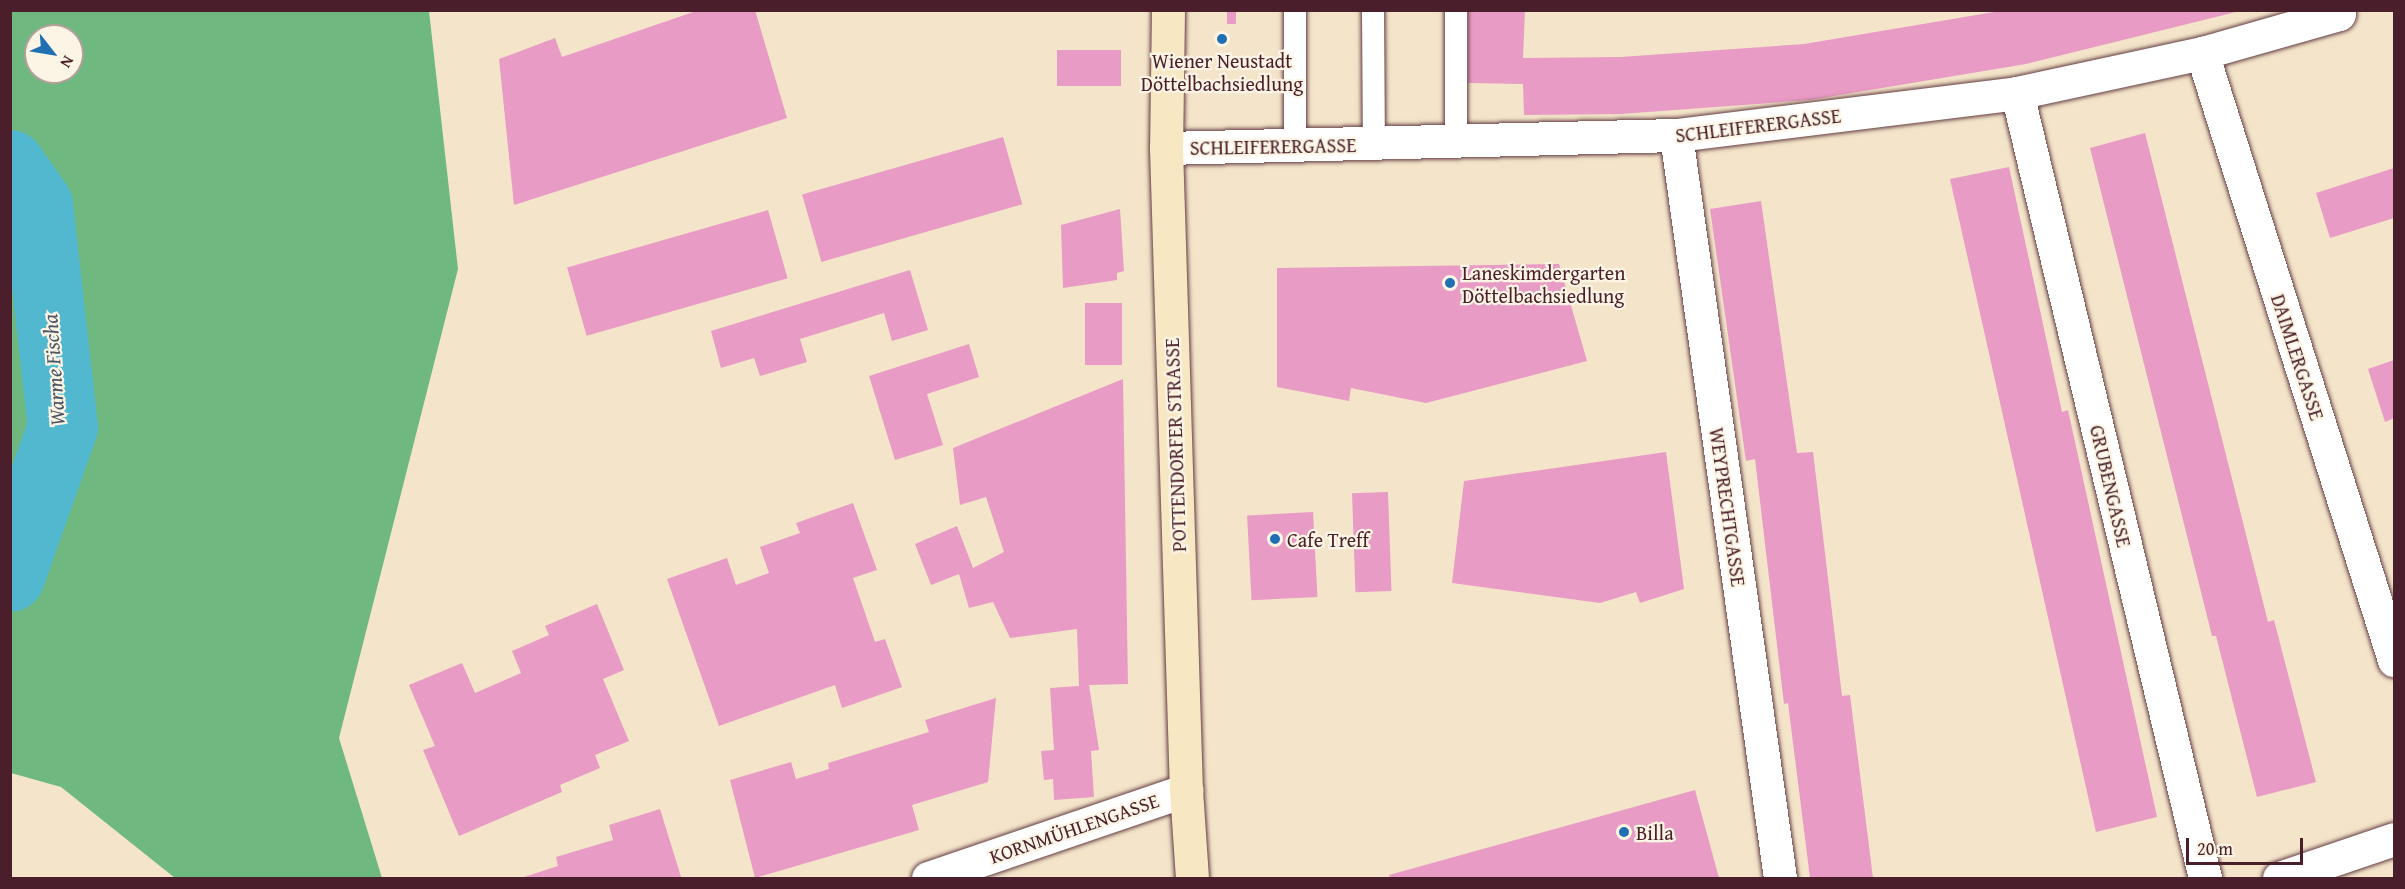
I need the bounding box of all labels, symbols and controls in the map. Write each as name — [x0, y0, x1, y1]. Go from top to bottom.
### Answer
north arrow — [24, 24, 84, 84]
marker: Wiener Neustadt Döttelbachsiedlung — [1215, 32, 1229, 46]
place label: Wiener Neustadt Döttelbachsiedlung — [1141, 48, 1303, 95]
text: N — [55, 51, 81, 73]
street label: SCHLEIFERERGASSE — [1674, 103, 1842, 147]
street label: SCHLEIFERERGASSE — [1190, 133, 1356, 159]
place label: Laneskimdergarten Döttelbachsiedlung — [1462, 260, 1625, 307]
marker: Laneskimdergarten Döttelbachsiedlung — [1443, 276, 1457, 290]
street label: DAIMLERGASSE — [2266, 291, 2330, 423]
water label: Warme Fischa — [38, 313, 70, 427]
street label: POTTENDORFER STRASSE — [1159, 337, 1191, 553]
street label: GRUBENGASSE — [2085, 423, 2137, 549]
street label: WEYPRECHTGASSE — [1705, 426, 1751, 588]
place label: Cafe Treff — [1287, 527, 1369, 551]
marker: Cafe Treff — [1268, 532, 1282, 546]
street label: KORNMÜHLENGASSE — [986, 788, 1162, 868]
place label: Billa — [1636, 820, 1674, 844]
marker: Billa — [1617, 825, 1631, 839]
scale bar — [2189, 826, 2306, 864]
text: 20 m — [2197, 835, 2233, 862]

